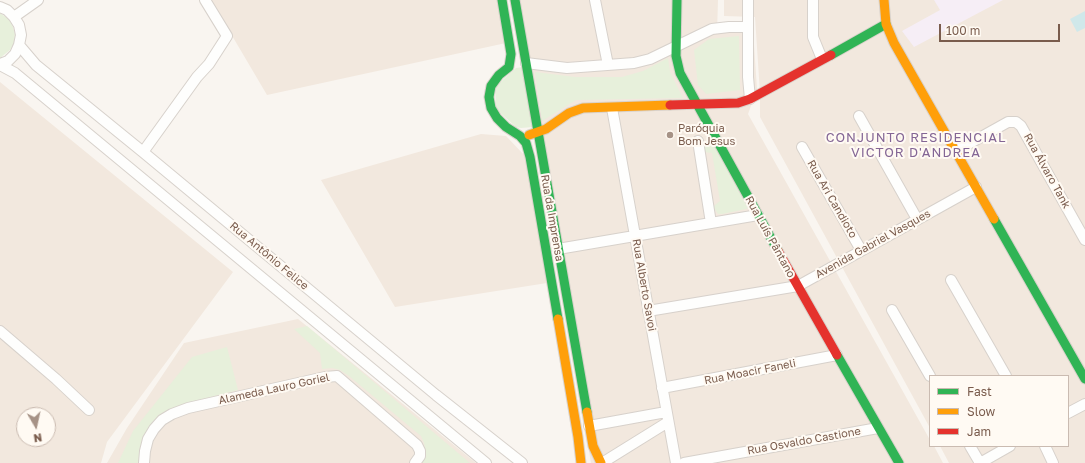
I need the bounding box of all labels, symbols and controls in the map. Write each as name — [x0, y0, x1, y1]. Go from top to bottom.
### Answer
scale bar — [941, 16, 1062, 42]
text: 100 m — [946, 23, 980, 38]
place label: Paróquia Bom Jesus — [678, 122, 735, 148]
marker: Paróquia Bom Jesus — [665, 130, 675, 140]
district label: CONJUNTO RESIDENCIAL VICTOR D'ANDREA — [826, 130, 1006, 161]
street label: Rua Álvaro Tank — [1021, 131, 1073, 211]
street label: Rua Ari Candioto — [804, 158, 860, 240]
street label: Rua da Imprensa — [538, 174, 566, 262]
street label: Rua Luís Pântano — [742, 194, 798, 280]
street label: Avenida Gabriel Vasques — [813, 207, 933, 281]
street label: Rua Antônio Felice — [227, 219, 311, 293]
street label: Rua Alberto Savoi — [629, 238, 659, 332]
street label: Rua Moacir Faneli — [703, 357, 797, 387]
street label: Alameda Lauro Goriel — [217, 371, 331, 407]
legend — [929, 375, 1069, 447]
text: Fast — [967, 384, 992, 399]
text: Slow — [967, 404, 995, 419]
north arrow — [16, 407, 56, 447]
text: Jam — [967, 424, 991, 439]
street label: Rua Osvaldo Castione — [746, 425, 862, 457]
text: N — [33, 431, 43, 445]

